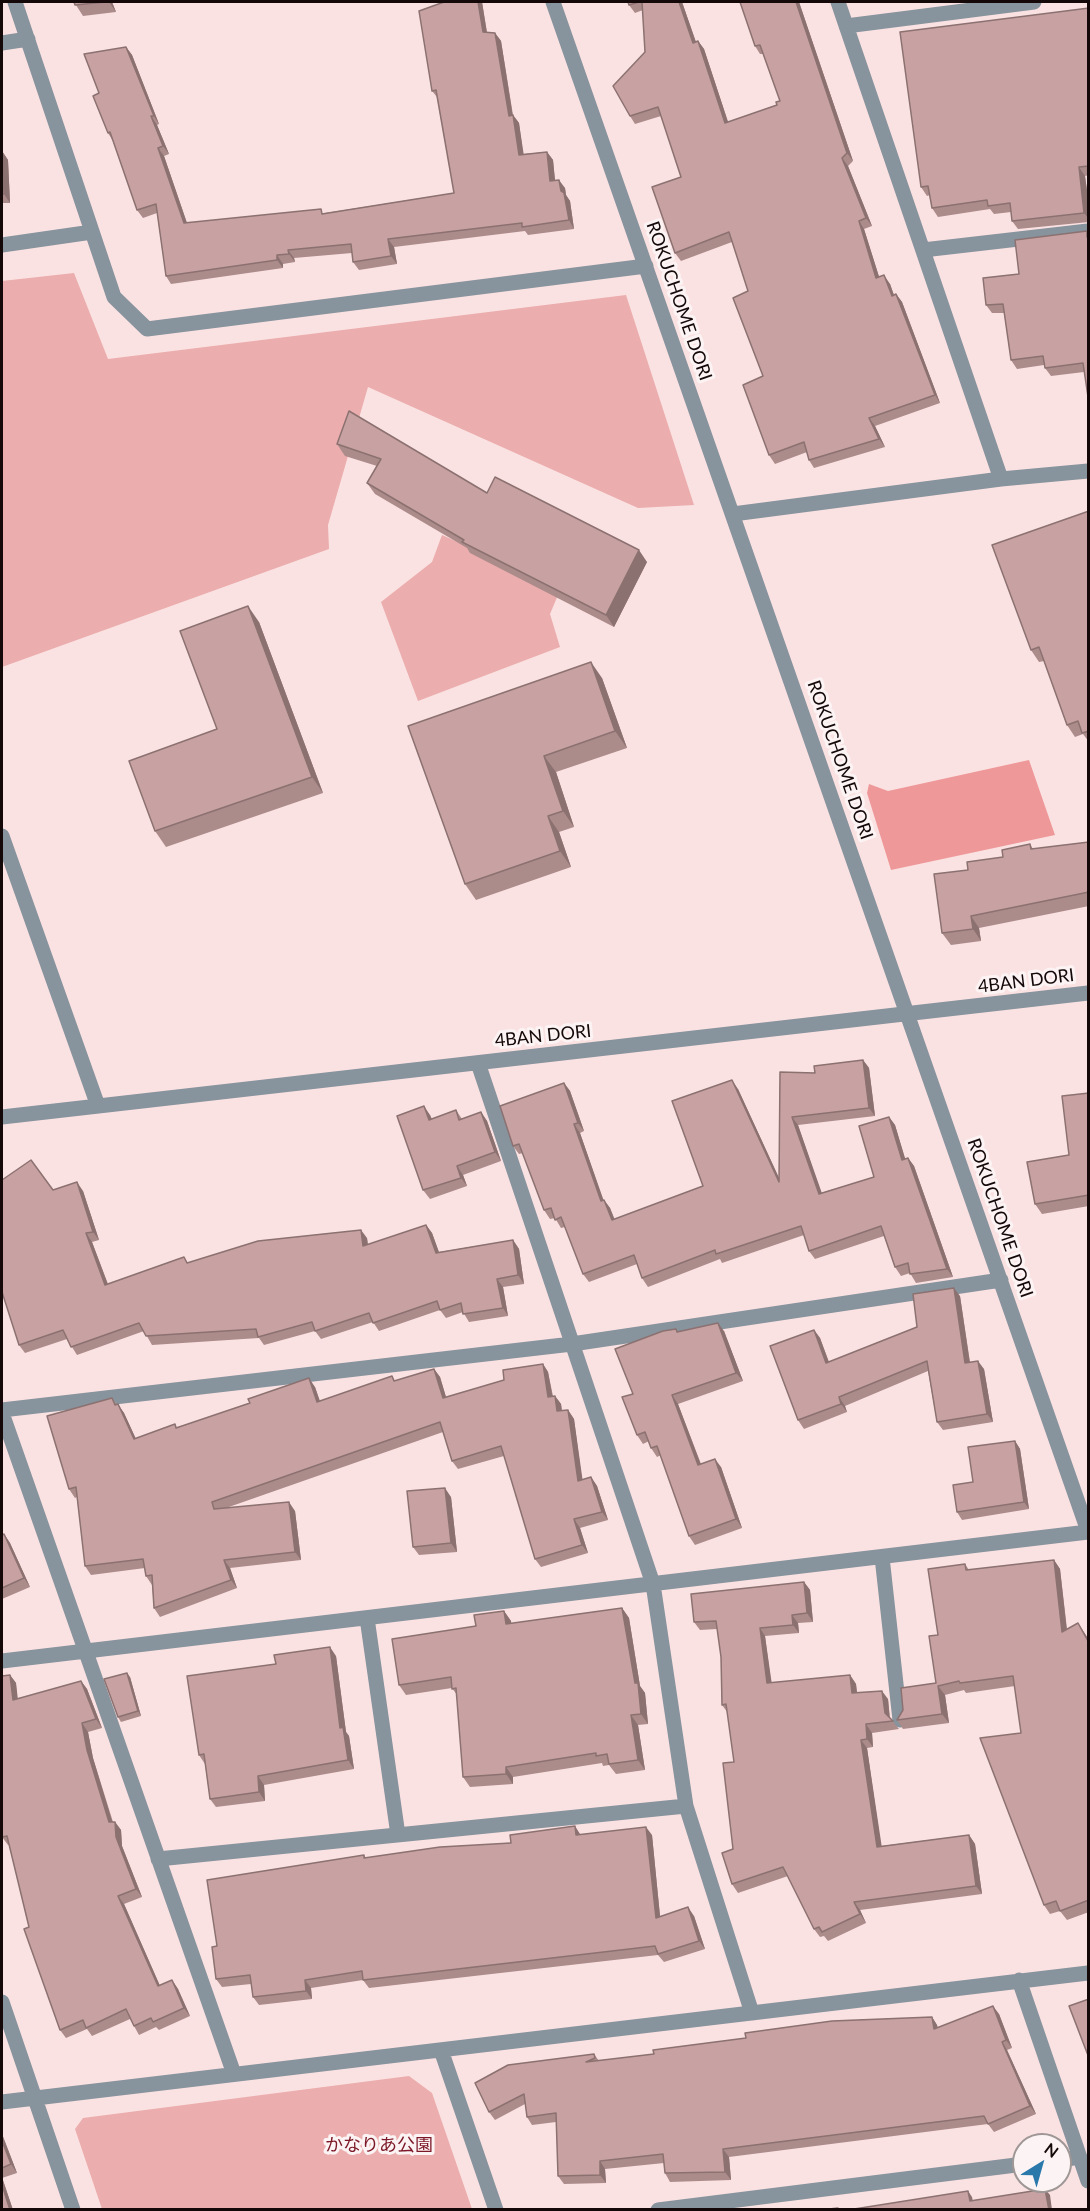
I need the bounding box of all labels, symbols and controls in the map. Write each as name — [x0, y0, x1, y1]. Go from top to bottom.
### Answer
street label: ROKUCHOME DORI — [642, 219, 716, 383]
street label: ROKUCHOME DORI — [803, 678, 877, 842]
street label: 4BAN DORI — [977, 964, 1075, 998]
street label: 4BAN DORI — [494, 1020, 592, 1052]
street label: ROKUCHOME DORI — [963, 1136, 1037, 1300]
north arrow — [1012, 2133, 1072, 2193]
park label: かなりあ公園 — [325, 2134, 433, 2156]
text: N — [1041, 2139, 1063, 2161]

